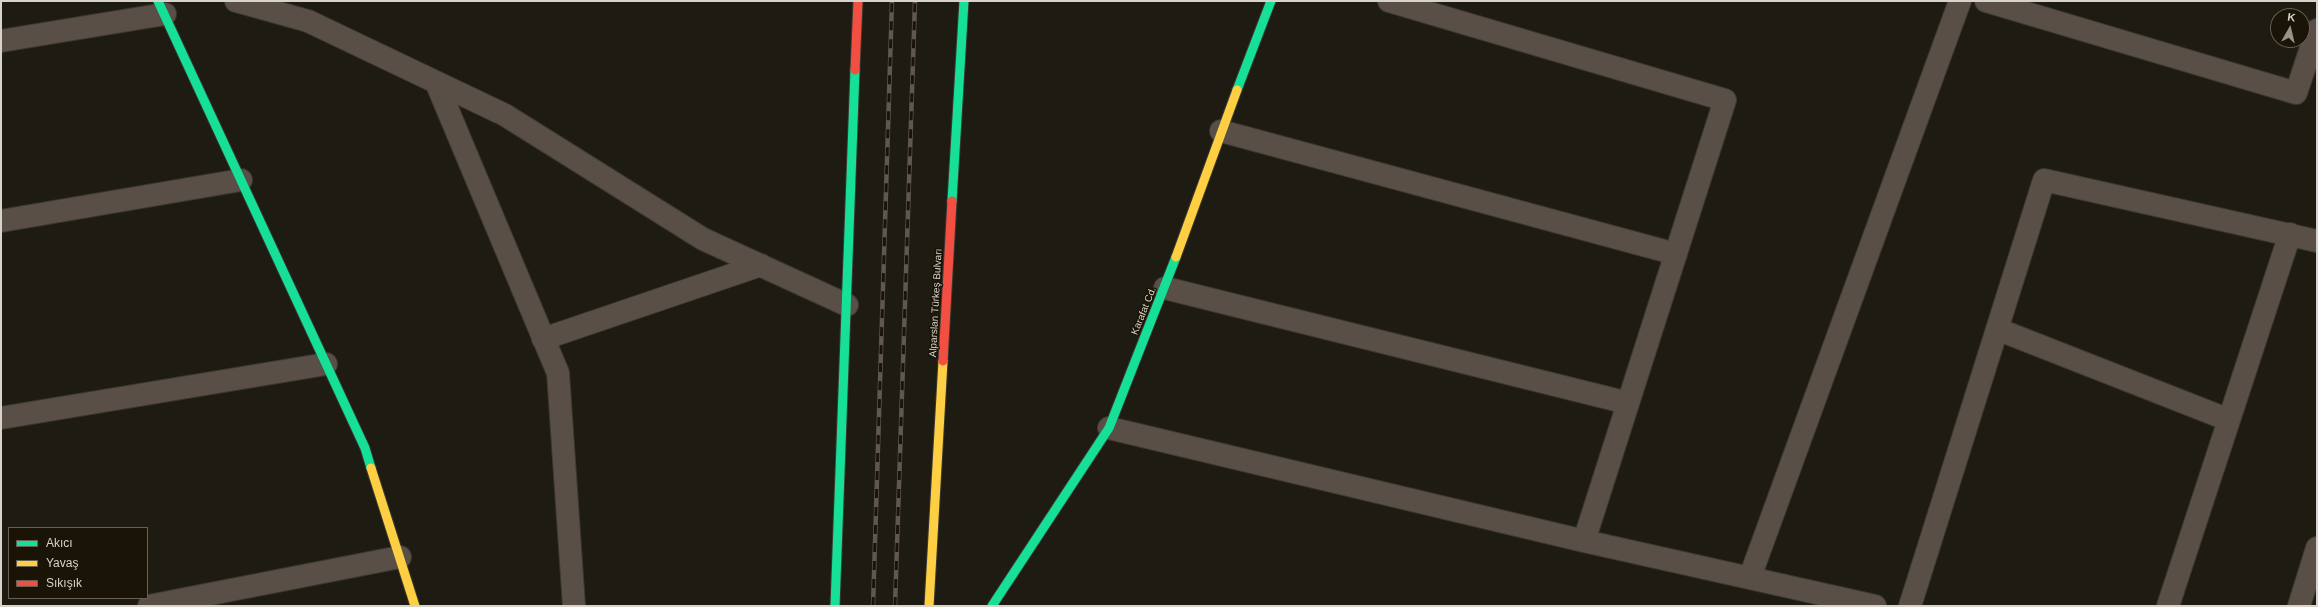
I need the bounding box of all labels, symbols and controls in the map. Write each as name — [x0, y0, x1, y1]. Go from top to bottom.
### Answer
north arrow — [2270, 8, 2310, 48]
text: K — [2287, 11, 2296, 24]
street label: Alparslan Türkeş Bulvarı — [927, 248, 945, 358]
street label: Karafat Cd. — [1129, 285, 1159, 337]
legend — [8, 527, 148, 599]
text: Akıcı — [46, 536, 73, 550]
text: Yavaş — [46, 556, 78, 570]
text: Sıkışık — [46, 576, 82, 590]

